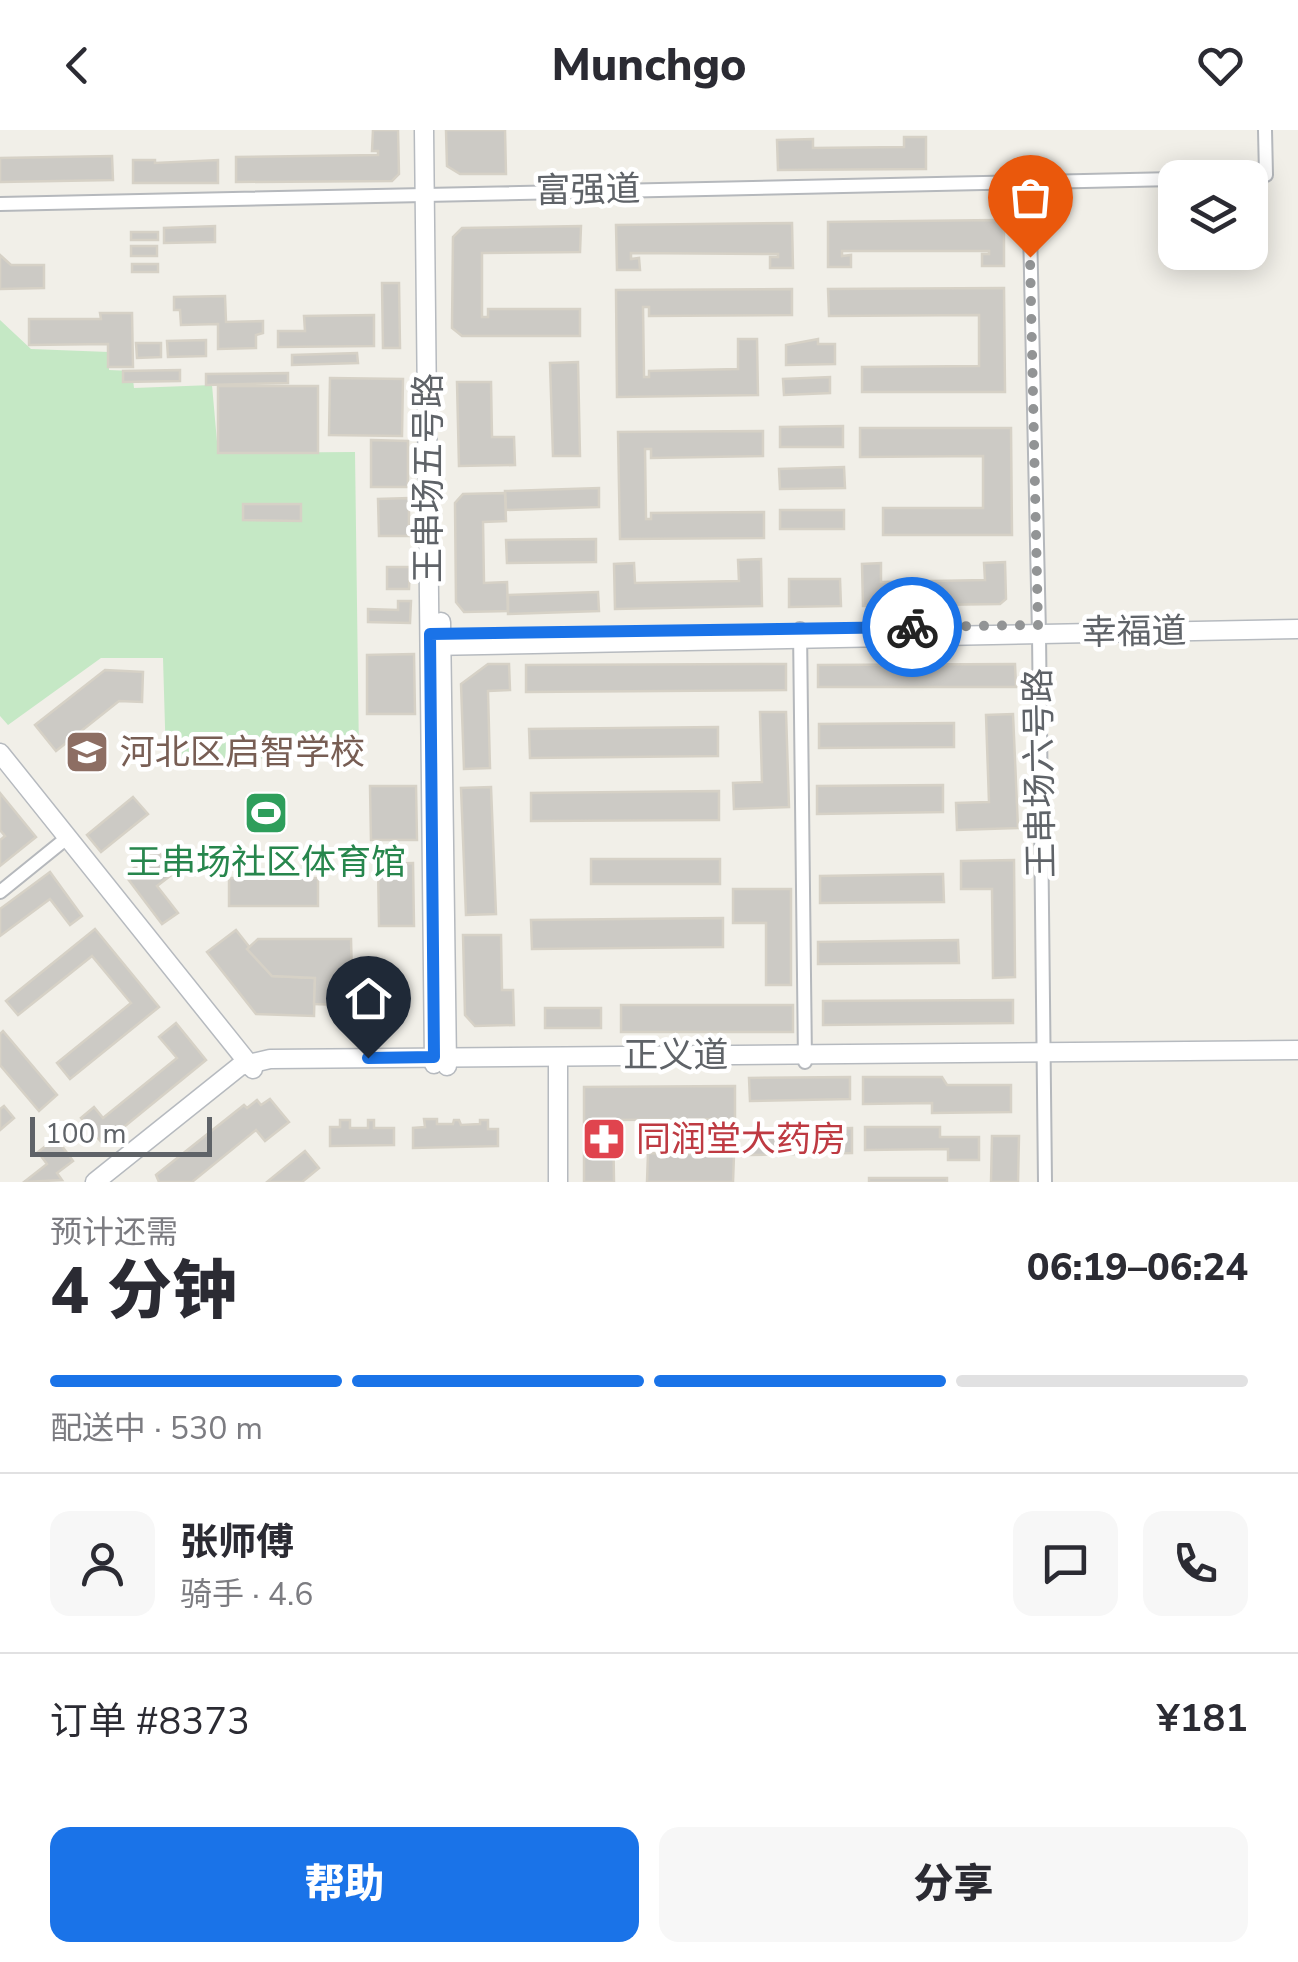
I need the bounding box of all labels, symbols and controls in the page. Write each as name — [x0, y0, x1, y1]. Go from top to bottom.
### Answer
text: Munchgo — [551, 35, 747, 96]
icon: back — [50, 38, 105, 93]
icon: heart — [1193, 38, 1248, 93]
pin — [988, 155, 1073, 258]
map controls — [1158, 160, 1268, 270]
button: layers — [1158, 160, 1268, 270]
street label: 富强道 — [535, 166, 641, 214]
icon: bag — [1003, 170, 1058, 225]
street label: 王串场五号路 — [405, 373, 452, 583]
courier — [862, 577, 962, 677]
icon: bike — [885, 600, 940, 655]
street label: 幸福道 — [1081, 608, 1187, 656]
street label: 王串场六号路 — [1015, 668, 1065, 878]
school or university icon: 河北区启智学校 — [64, 729, 110, 775]
place label: 河北区启智学校 — [120, 729, 365, 776]
sports icon: 王串场社区体育馆 — [243, 790, 289, 836]
place label: 王串场社区体育馆 — [126, 839, 406, 886]
pin — [326, 956, 411, 1059]
icon: home — [341, 971, 396, 1026]
street label: 正义道 — [623, 1032, 729, 1079]
scale bar — [30, 1112, 212, 1156]
text: 100 m — [45, 1115, 127, 1153]
pharmacy icon: 同润堂大药房 — [581, 1116, 627, 1162]
place label: 同润堂大药房 — [636, 1116, 846, 1163]
text: 预计还需 — [50, 1211, 178, 1254]
text: 06:19–06:24 — [1027, 1242, 1248, 1293]
text: 4 分钟 — [50, 1247, 237, 1336]
text: 配送中 · 530 m — [50, 1407, 263, 1450]
button: person — [50, 1511, 155, 1616]
button: chat — [1013, 1511, 1118, 1616]
button: phone — [1143, 1511, 1248, 1616]
text: 张师傅 — [180, 1517, 294, 1568]
text: 骑手 · 4.6 — [180, 1573, 313, 1616]
text: ¥181 — [1157, 1693, 1248, 1744]
text: 订单 #8373 — [50, 1696, 250, 1747]
button: 帮助 — [50, 1827, 639, 1942]
button: 分享 — [659, 1827, 1248, 1942]

